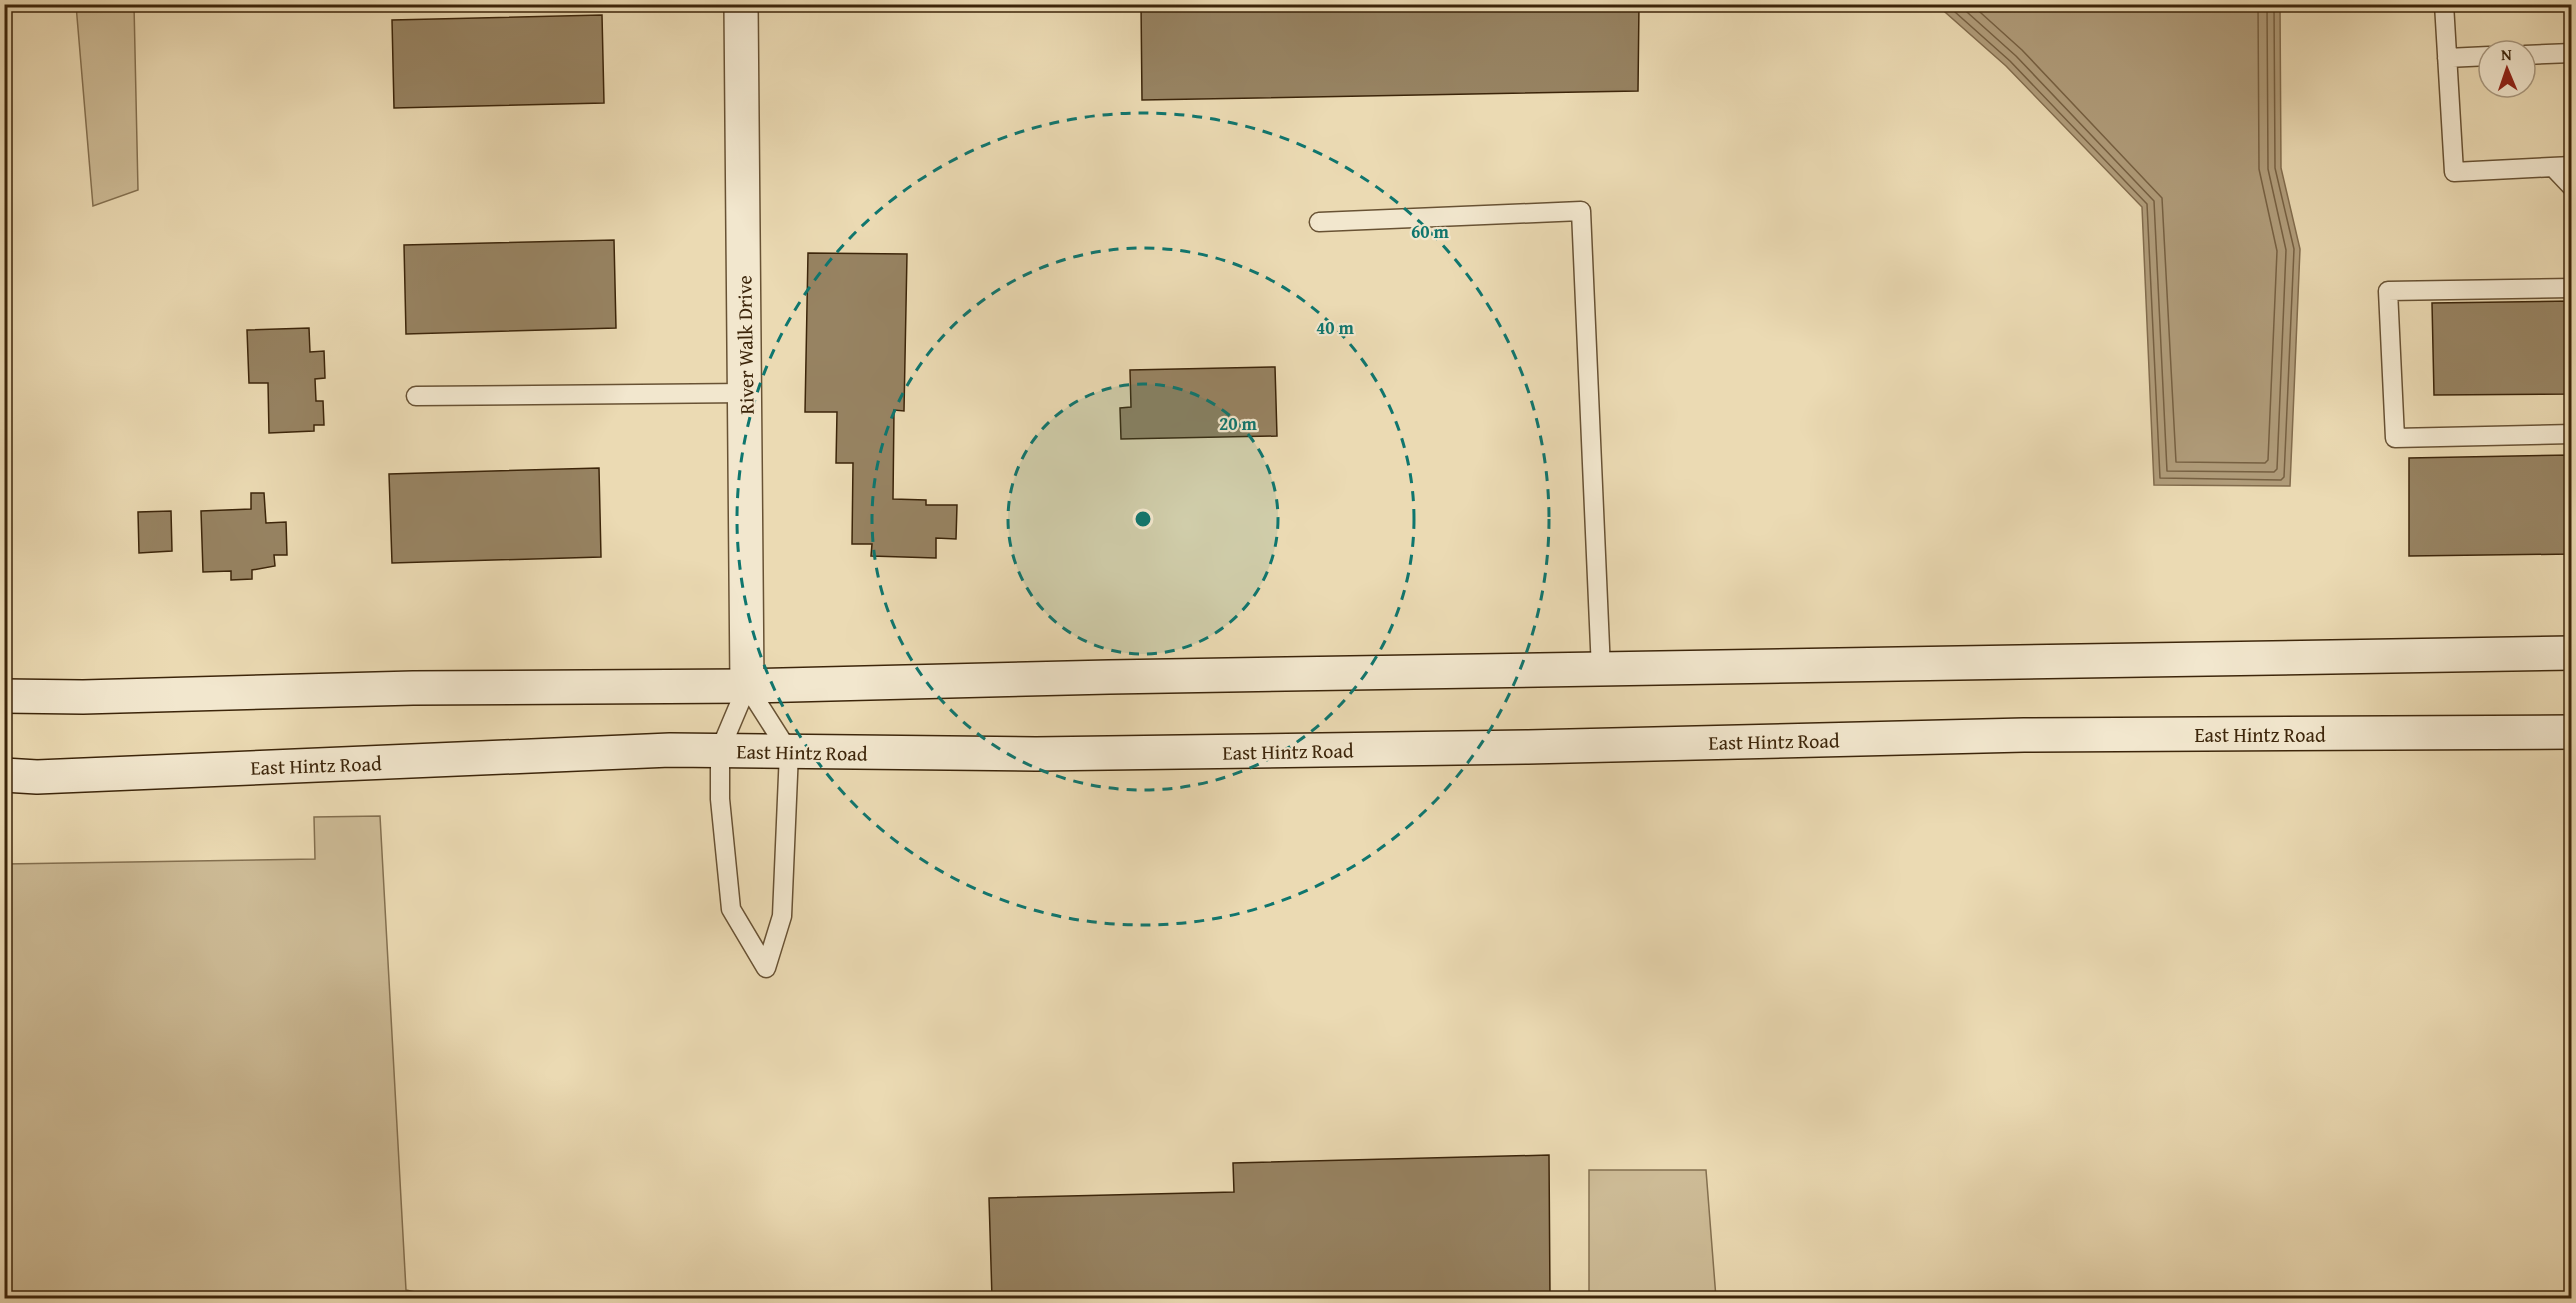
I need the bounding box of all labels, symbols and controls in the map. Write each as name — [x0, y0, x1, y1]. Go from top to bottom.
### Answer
north arrow — [2477, 39, 2537, 99]
text: N — [2501, 42, 2513, 66]
text: 60 m — [1411, 218, 1450, 245]
street label: River Walk Drive — [729, 275, 761, 415]
text: 40 m — [1316, 314, 1355, 341]
text: 20 m — [1219, 410, 1258, 437]
centre of rings — [1133, 509, 1153, 529]
street label: East Hintz Road — [2194, 720, 2326, 749]
street label: East Hintz Road — [1708, 725, 1840, 757]
street label: East Hintz Road — [1222, 735, 1354, 767]
street label: East Hintz Road — [736, 736, 868, 768]
street label: East Hintz Road — [250, 748, 382, 782]

